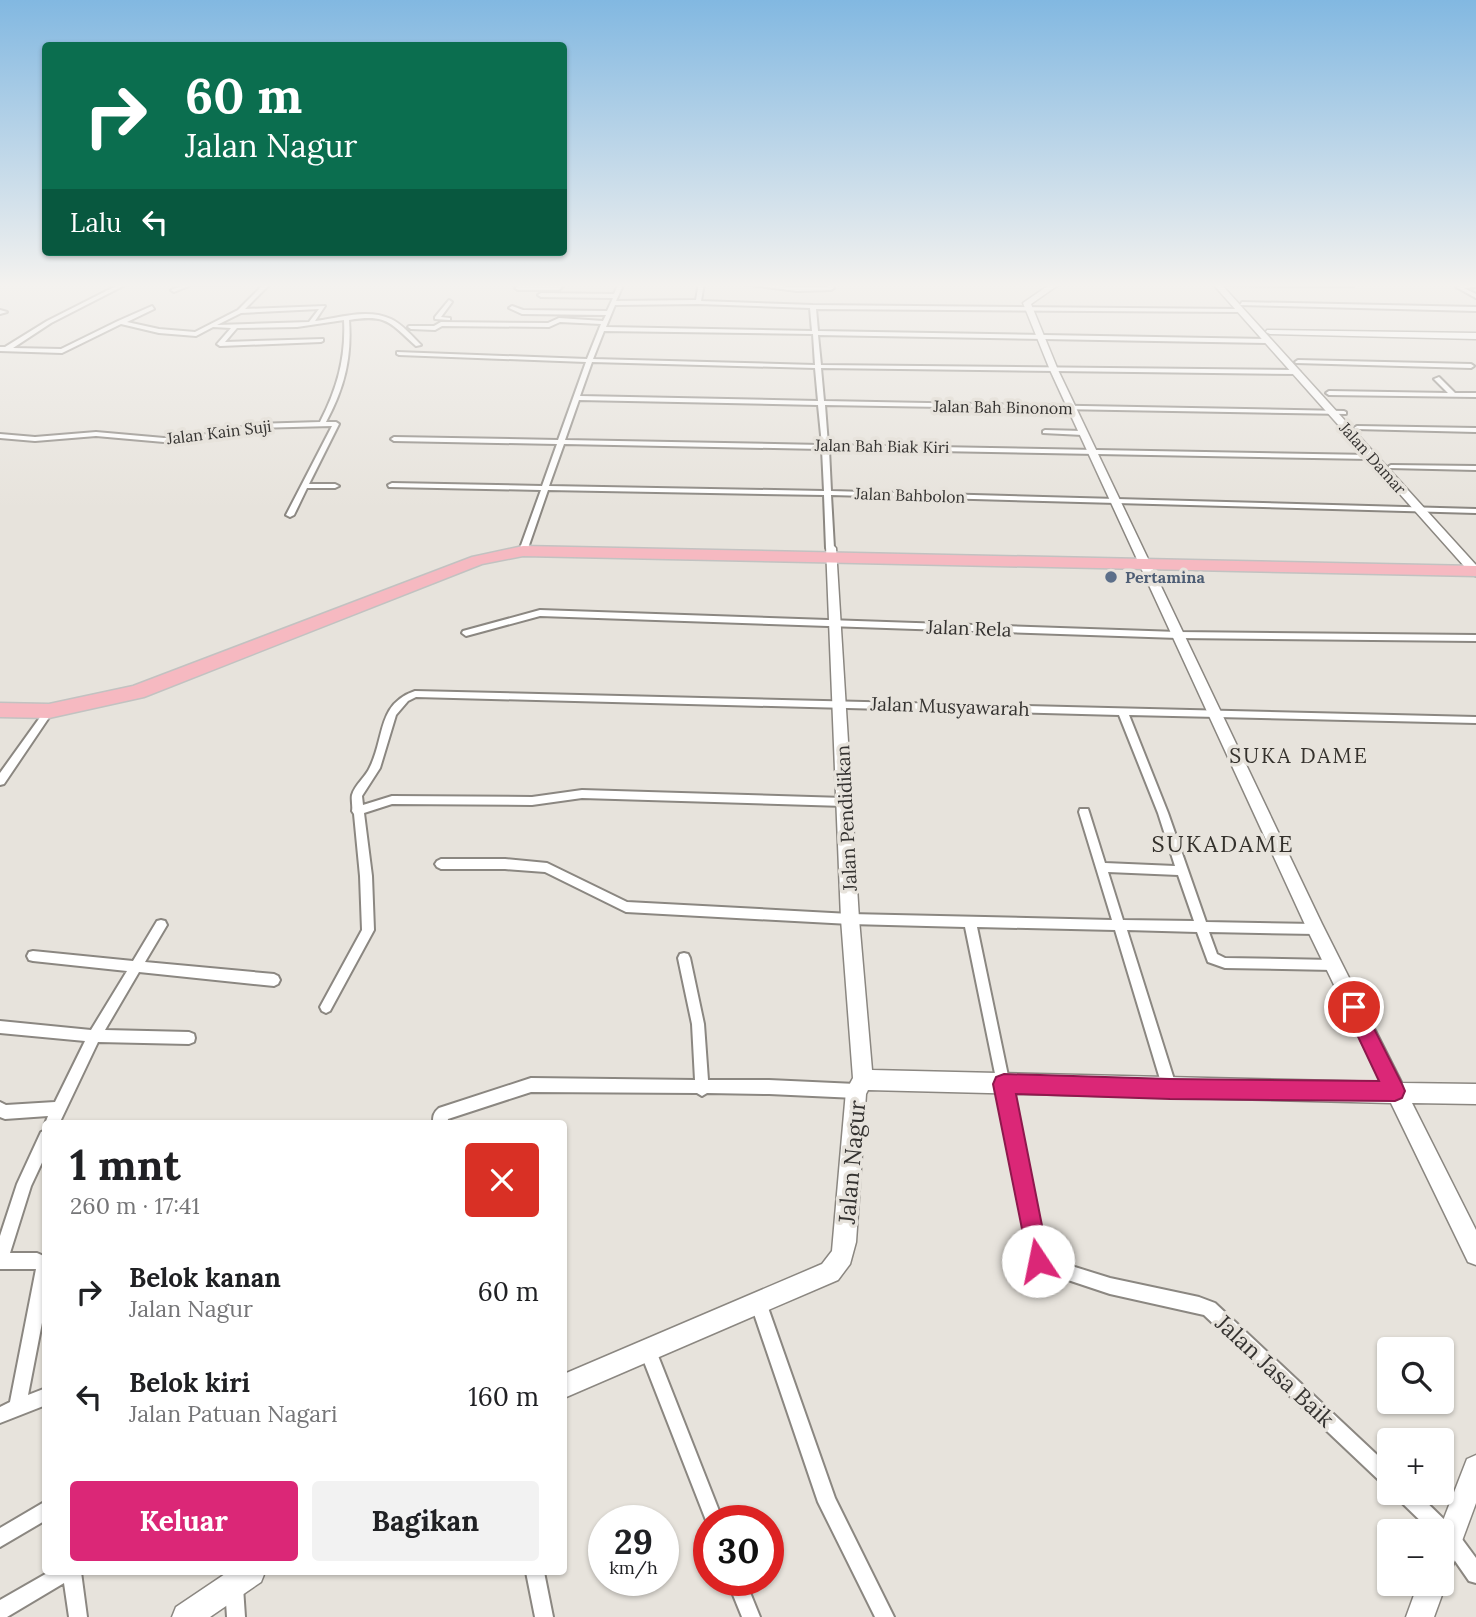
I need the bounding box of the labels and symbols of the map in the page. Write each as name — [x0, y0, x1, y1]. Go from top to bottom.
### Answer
street label: Jalan Bah Binonom — [932, 396, 1073, 418]
street label: Jalan Kain Suji — [165, 416, 272, 448]
street label: Jalan Damar — [1335, 417, 1411, 498]
street label: Jalan Bah Biak Kiri — [813, 435, 950, 457]
street label: Jalan Bahbolon — [853, 483, 966, 507]
place label: Pertamina — [1125, 567, 1205, 587]
marker: Pertamina — [1103, 569, 1119, 585]
street label: Jalan Rela — [925, 614, 1012, 641]
street label: Jalan Musyawarah — [869, 691, 1030, 721]
district label: SUKA DAME — [1229, 742, 1369, 769]
street label: Jalan Pendidikan — [830, 744, 862, 893]
district label: SUKADAME — [1151, 829, 1295, 858]
pin — [1324, 977, 1384, 1037]
street label: Jalan Nagur — [832, 1099, 871, 1226]
position arrow — [1001, 1224, 1075, 1298]
street label: Jalan Jasa Baik — [1209, 1308, 1341, 1433]
speed limit sign: 30 — [693, 1505, 784, 1596]

